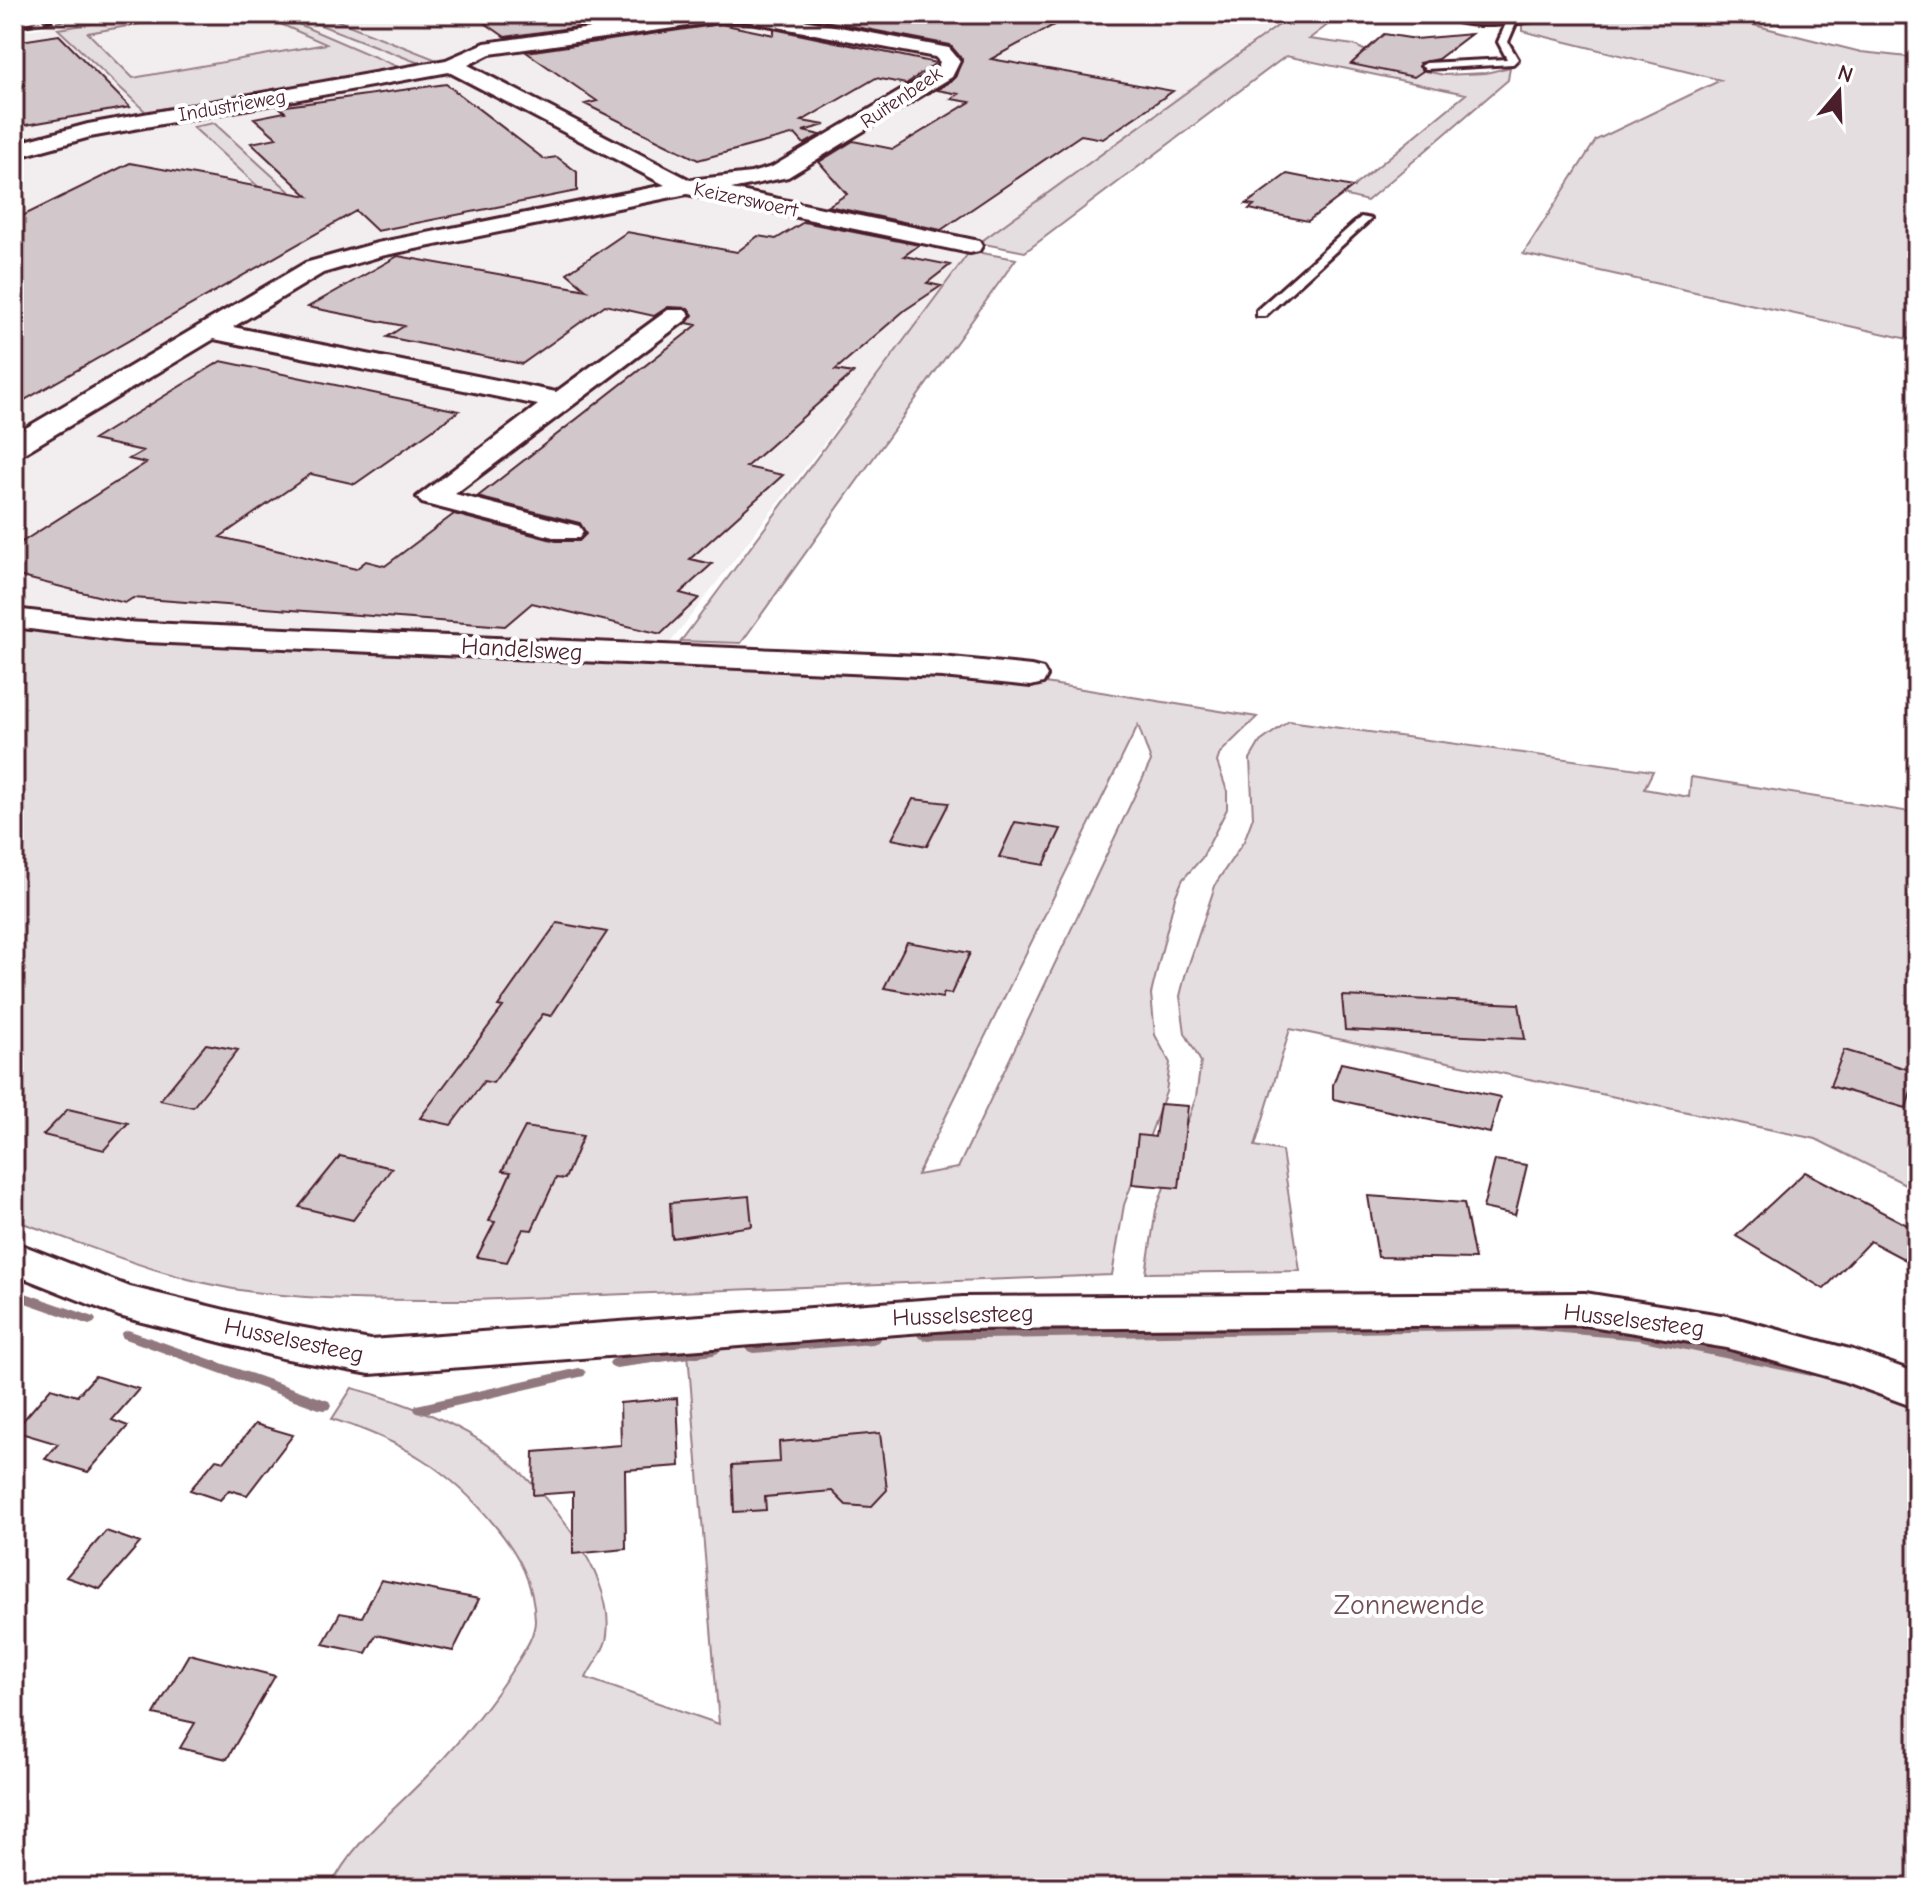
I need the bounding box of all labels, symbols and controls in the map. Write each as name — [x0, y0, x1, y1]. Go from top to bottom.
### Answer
north arrow — [1799, 52, 1879, 132]
text: N — [1834, 59, 1856, 89]
street label: Ruitenbeek — [856, 62, 947, 133]
street label: Industrieweg — [177, 85, 288, 126]
street label: Keizerswoert — [692, 177, 801, 222]
street label: Handelsweg — [461, 632, 583, 666]
street label: Husselsesteeg — [1562, 1297, 1706, 1343]
street label: Husselsesteeg — [892, 1299, 1034, 1331]
street label: Husselsesteeg — [222, 1312, 366, 1368]
park label: Zonnewende — [1334, 1589, 1484, 1621]

